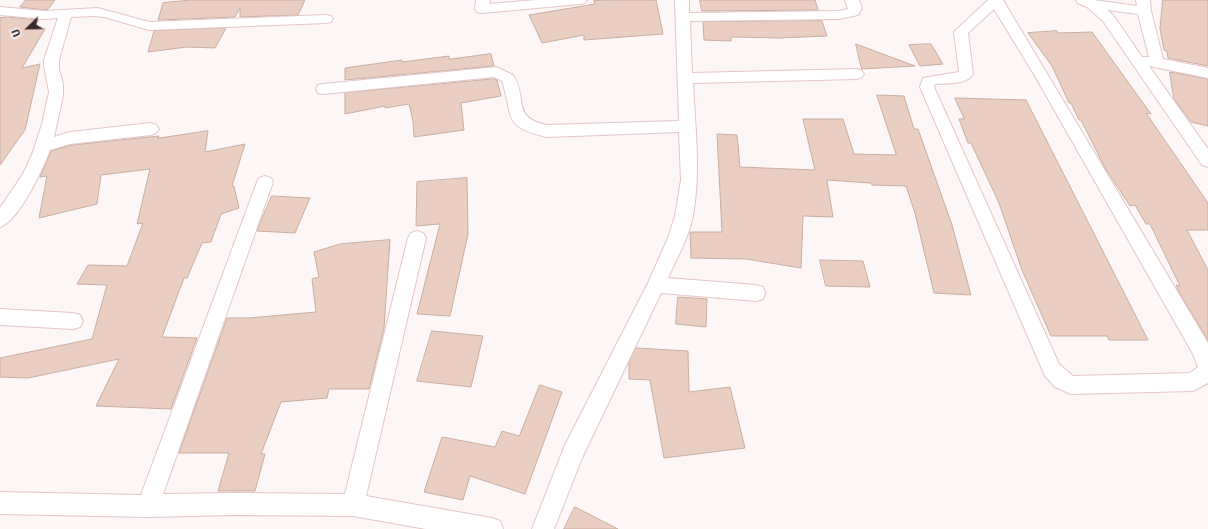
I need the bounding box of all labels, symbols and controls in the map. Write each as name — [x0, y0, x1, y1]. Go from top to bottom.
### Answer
north arrow — [8, 8, 48, 48]
text: U — [9, 27, 24, 39]

